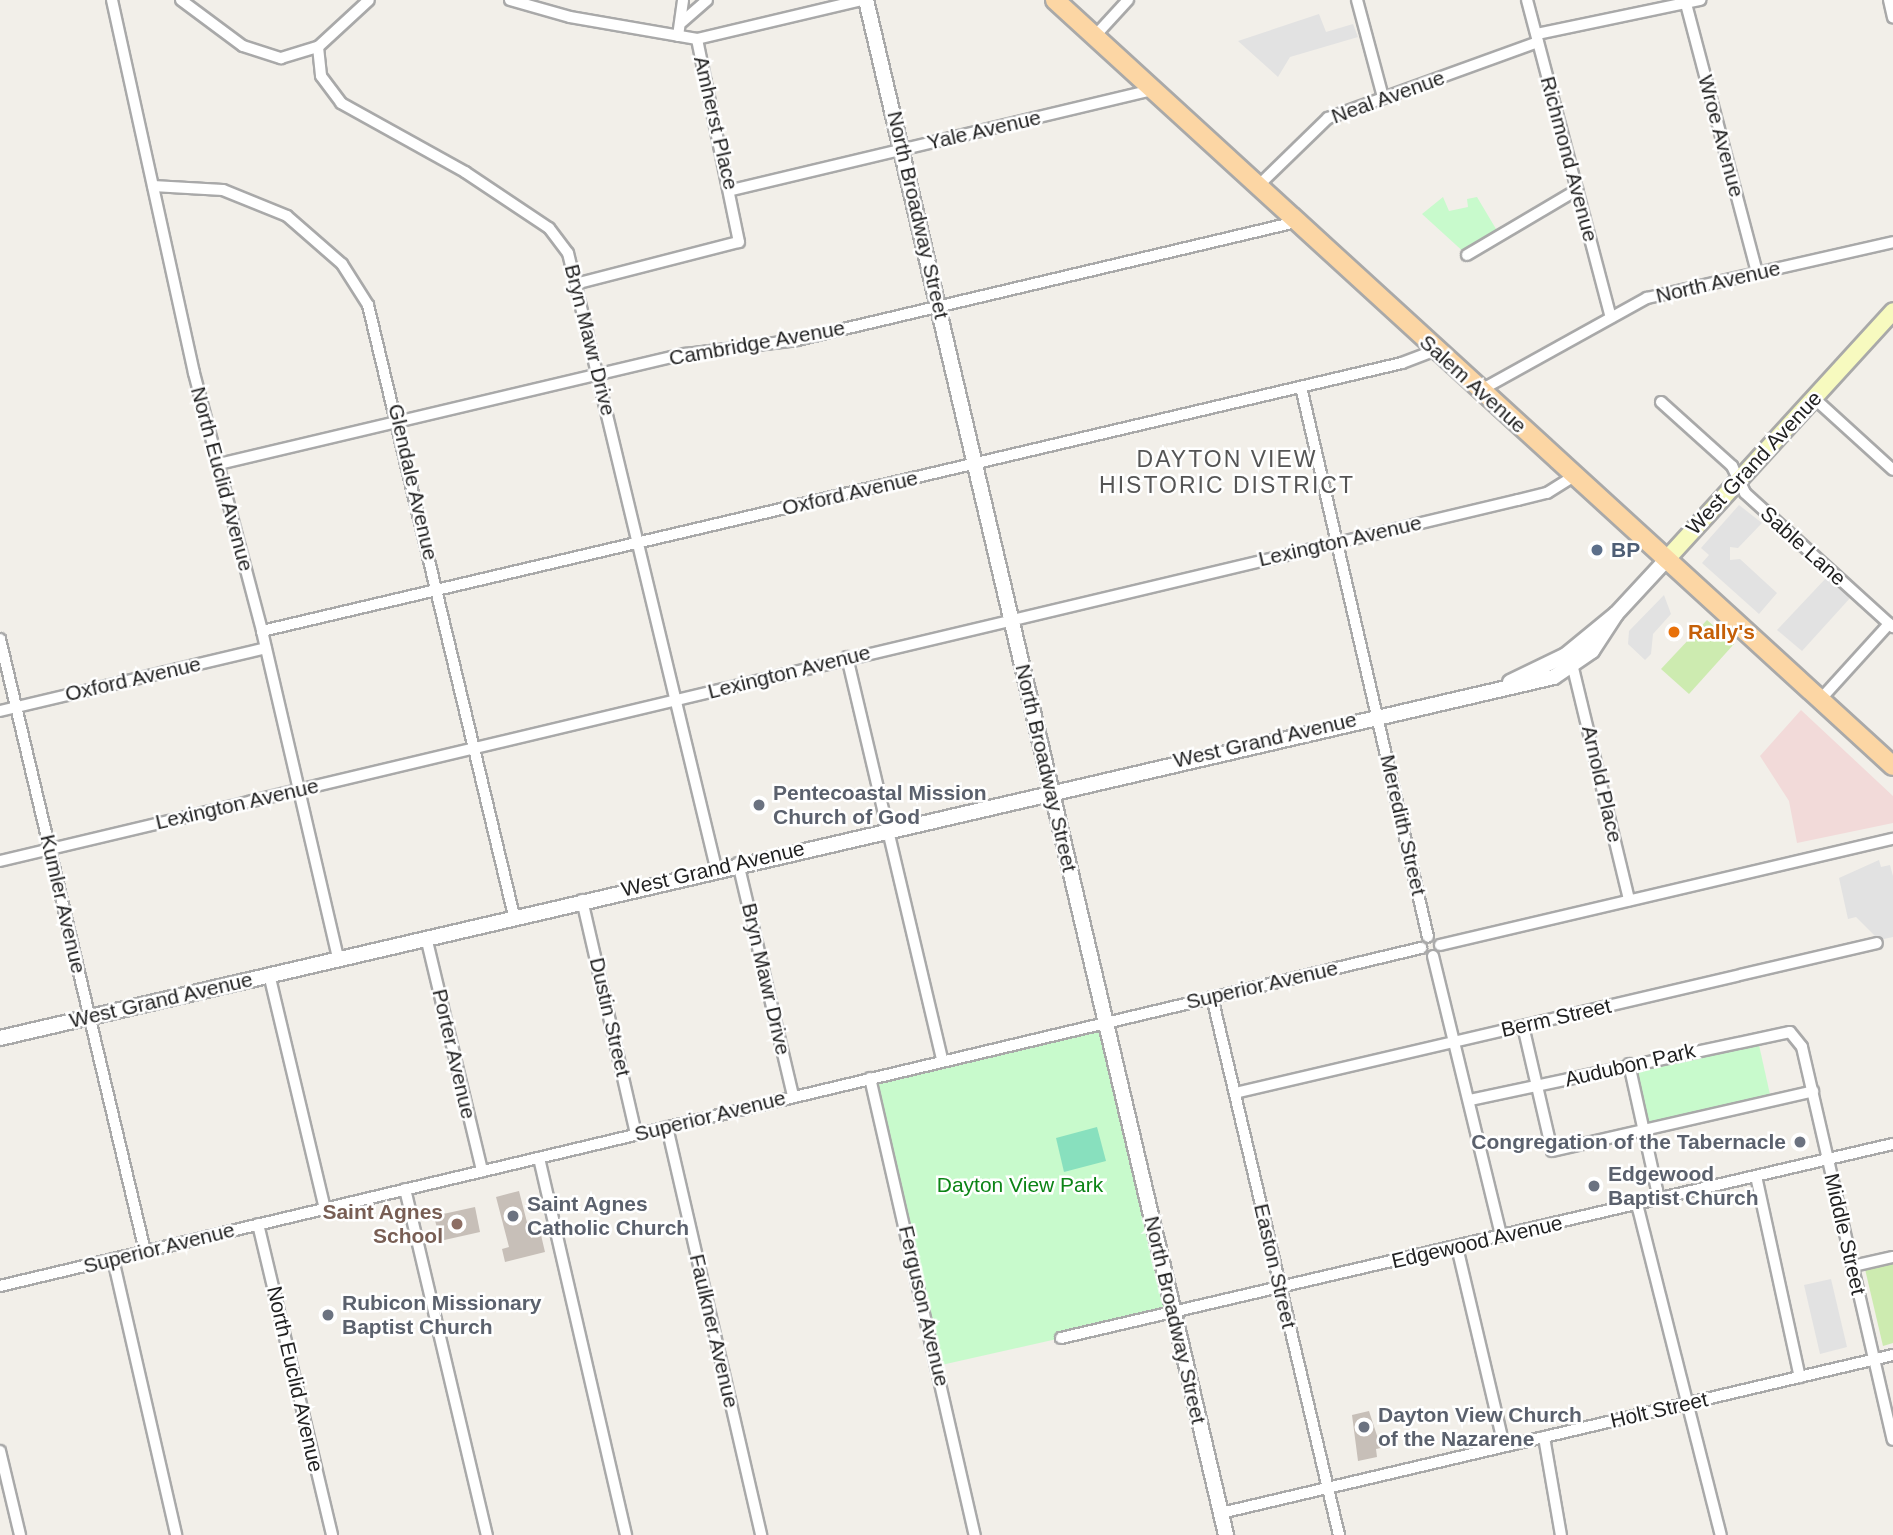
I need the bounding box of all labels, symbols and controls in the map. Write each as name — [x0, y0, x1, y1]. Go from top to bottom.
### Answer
street label: Amherst Place — [688, 54, 744, 192]
street label: Neal Avenue — [1327, 65, 1449, 129]
street label: Wroe Avenue — [1692, 72, 1750, 200]
street label: Richmond Avenue — [1535, 73, 1603, 245]
street label: Yale Avenue — [924, 105, 1044, 155]
street label: North Broadway Street — [882, 109, 954, 321]
street label: North Avenue — [1653, 255, 1783, 309]
street label: Bryn Mawr Drive — [559, 262, 621, 418]
street label: Cambridge Avenue — [666, 315, 848, 371]
street label: Salem Avenue — [1414, 329, 1532, 439]
street label: North Euclid Avenue — [185, 383, 259, 575]
street label: West Grand Avenue — [1681, 386, 1827, 540]
street label: Glendale Avenue — [383, 401, 443, 563]
district label: DAYTON VIEW HISTORIC DISTRICT — [1101, 445, 1353, 499]
street label: Oxford Avenue — [779, 465, 921, 521]
street label: Sable Lane — [1755, 501, 1851, 591]
street label: Lexington Avenue — [1255, 510, 1425, 572]
place label: BP — [1611, 537, 1640, 563]
marker: BP — [1589, 542, 1605, 558]
place label: Rally's — [1688, 619, 1755, 645]
marker: Rally's — [1666, 624, 1682, 640]
street label: Lexington Avenue — [705, 639, 873, 705]
street label: Oxford Avenue — [62, 651, 204, 707]
street label: North Broadway Street — [1010, 662, 1082, 874]
street label: West Grand Avenue — [1170, 707, 1360, 773]
street label: Arnold Place — [1576, 723, 1628, 845]
street label: Meredith Street — [1375, 752, 1431, 898]
street label: Lexington Avenue — [152, 773, 322, 835]
place label: Pentecoastal Mission Church of God — [773, 780, 987, 830]
marker: Pentecoastal Mission Church of God — [751, 797, 767, 813]
street label: Kumler Avenue — [35, 831, 91, 977]
street label: West Grand Avenue — [618, 836, 808, 902]
street label: Bryn Mawr Drive — [736, 901, 796, 1057]
street label: Dustin Street — [584, 955, 636, 1079]
street label: Superior Avenue — [1183, 955, 1341, 1015]
street label: West Grand Avenue — [66, 967, 256, 1033]
street label: Porter Avenue — [427, 986, 481, 1122]
street label: Berm Street — [1499, 993, 1613, 1043]
street label: Audubon Park — [1562, 1038, 1698, 1092]
street label: Superior Avenue — [631, 1085, 789, 1147]
place label: Congregation of the Tabernacle — [1471, 1129, 1786, 1155]
marker: Congregation of the Tabernacle — [1792, 1134, 1808, 1150]
place label: Edgewood Baptist Church — [1608, 1161, 1759, 1211]
street label: Middle Street — [1819, 1171, 1871, 1297]
park label: Dayton View Park — [937, 1172, 1103, 1198]
marker: Edgewood Baptist Church — [1586, 1178, 1602, 1194]
place label: Saint Agnes Catholic Church — [527, 1191, 689, 1241]
place label: Saint Agnes School — [322, 1199, 443, 1249]
street label: Easton Street — [1248, 1201, 1302, 1331]
marker: Saint Agnes Catholic Church — [505, 1208, 521, 1224]
street label: Edgewood Avenue — [1388, 1210, 1566, 1274]
street label: North Broadway Street — [1139, 1214, 1211, 1426]
marker: Saint Agnes School — [449, 1216, 465, 1232]
street label: Superior Avenue — [80, 1217, 238, 1279]
street label: Ferguson Avenue — [893, 1223, 955, 1389]
street label: Faulkner Avenue — [684, 1251, 744, 1411]
street label: North Euclid Avenue — [261, 1283, 329, 1475]
place label: Rubicon Missionary Baptist Church — [342, 1290, 542, 1340]
marker: Rubicon Missionary Baptist Church — [320, 1307, 336, 1323]
street label: Holt Street — [1608, 1387, 1710, 1433]
place label: Dayton View Church of the Nazarene — [1378, 1402, 1582, 1452]
marker: Dayton View Church of the Nazarene — [1356, 1419, 1372, 1435]

